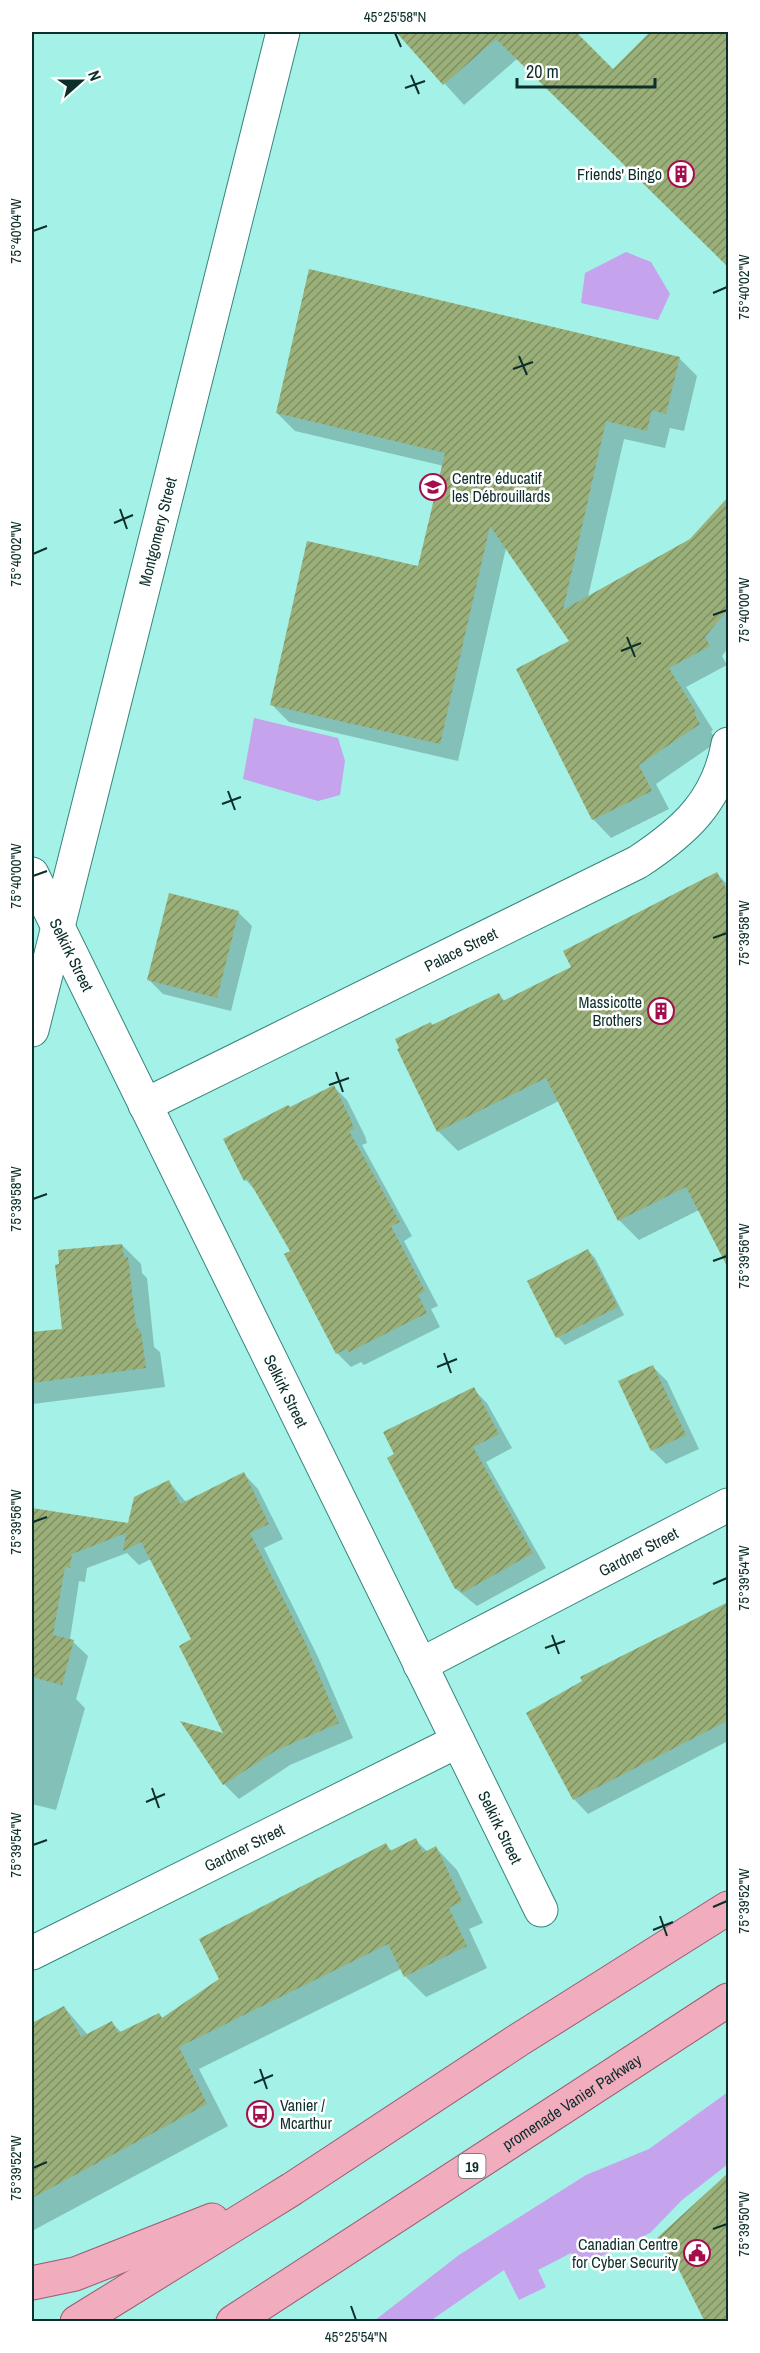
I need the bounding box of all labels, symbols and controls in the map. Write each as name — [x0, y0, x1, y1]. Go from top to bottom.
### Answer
text: 45°25'58"N — [364, 6, 426, 27]
north arrow — [51, 51, 111, 111]
scale bar — [517, 51, 655, 89]
text: 20 m — [526, 59, 559, 84]
text: N — [83, 67, 107, 84]
building icon: Friends' Bingo — [666, 159, 696, 189]
place label: Friends' Bingo — [577, 163, 662, 185]
text: 75°40'04"W — [5, 198, 26, 264]
text: 75°40'02"W — [733, 254, 754, 320]
place label: Centre éducatif les Débrouillards — [452, 467, 550, 507]
school or university icon: Centre éducatif les Débrouillards — [418, 472, 448, 502]
street label: Montgomery Street — [133, 474, 182, 588]
text: 75°40'02"W — [5, 521, 26, 587]
text: 75°40'00"W — [733, 577, 754, 643]
text: 75°40'00"W — [5, 843, 26, 909]
text: 75°39'58"W — [733, 900, 754, 966]
street label: Selkirk Street — [44, 915, 99, 995]
street label: Palace Street — [421, 922, 501, 977]
place label: Massicotte Brothers — [579, 991, 642, 1031]
building icon: Massicotte Brothers — [646, 996, 676, 1026]
text: 75°39'58"W — [5, 1166, 26, 1232]
text: 75°39'56"W — [733, 1223, 754, 1289]
street label: Selkirk Street — [259, 1351, 313, 1432]
text: 75°39'56"W — [5, 1489, 26, 1555]
street label: Gardner Street — [595, 1522, 682, 1581]
text: 75°39'54"W — [733, 1545, 754, 1611]
street label: Selkirk Street — [473, 1787, 528, 1868]
text: 75°39'54"W — [5, 1812, 26, 1878]
street label: Gardner Street — [200, 1818, 288, 1877]
text: 75°39'52"W — [733, 1868, 754, 1934]
street label: promenade Vanier Parkway — [498, 2048, 646, 2155]
place label: Vanier / Mcarthur — [280, 2094, 332, 2134]
bus stop icon: Vanier / Mcarthur — [245, 2099, 275, 2129]
text: 75°39'52"W — [5, 2135, 26, 2201]
road number: 19 — [458, 2154, 486, 2178]
text: 75°39'50"W — [733, 2191, 754, 2257]
place label: Canadian Centre for Cyber Security — [572, 2233, 678, 2273]
public building icon: Canadian Centre for Cyber Security — [682, 2238, 712, 2268]
text: 45°25'54"N — [325, 2326, 387, 2347]

